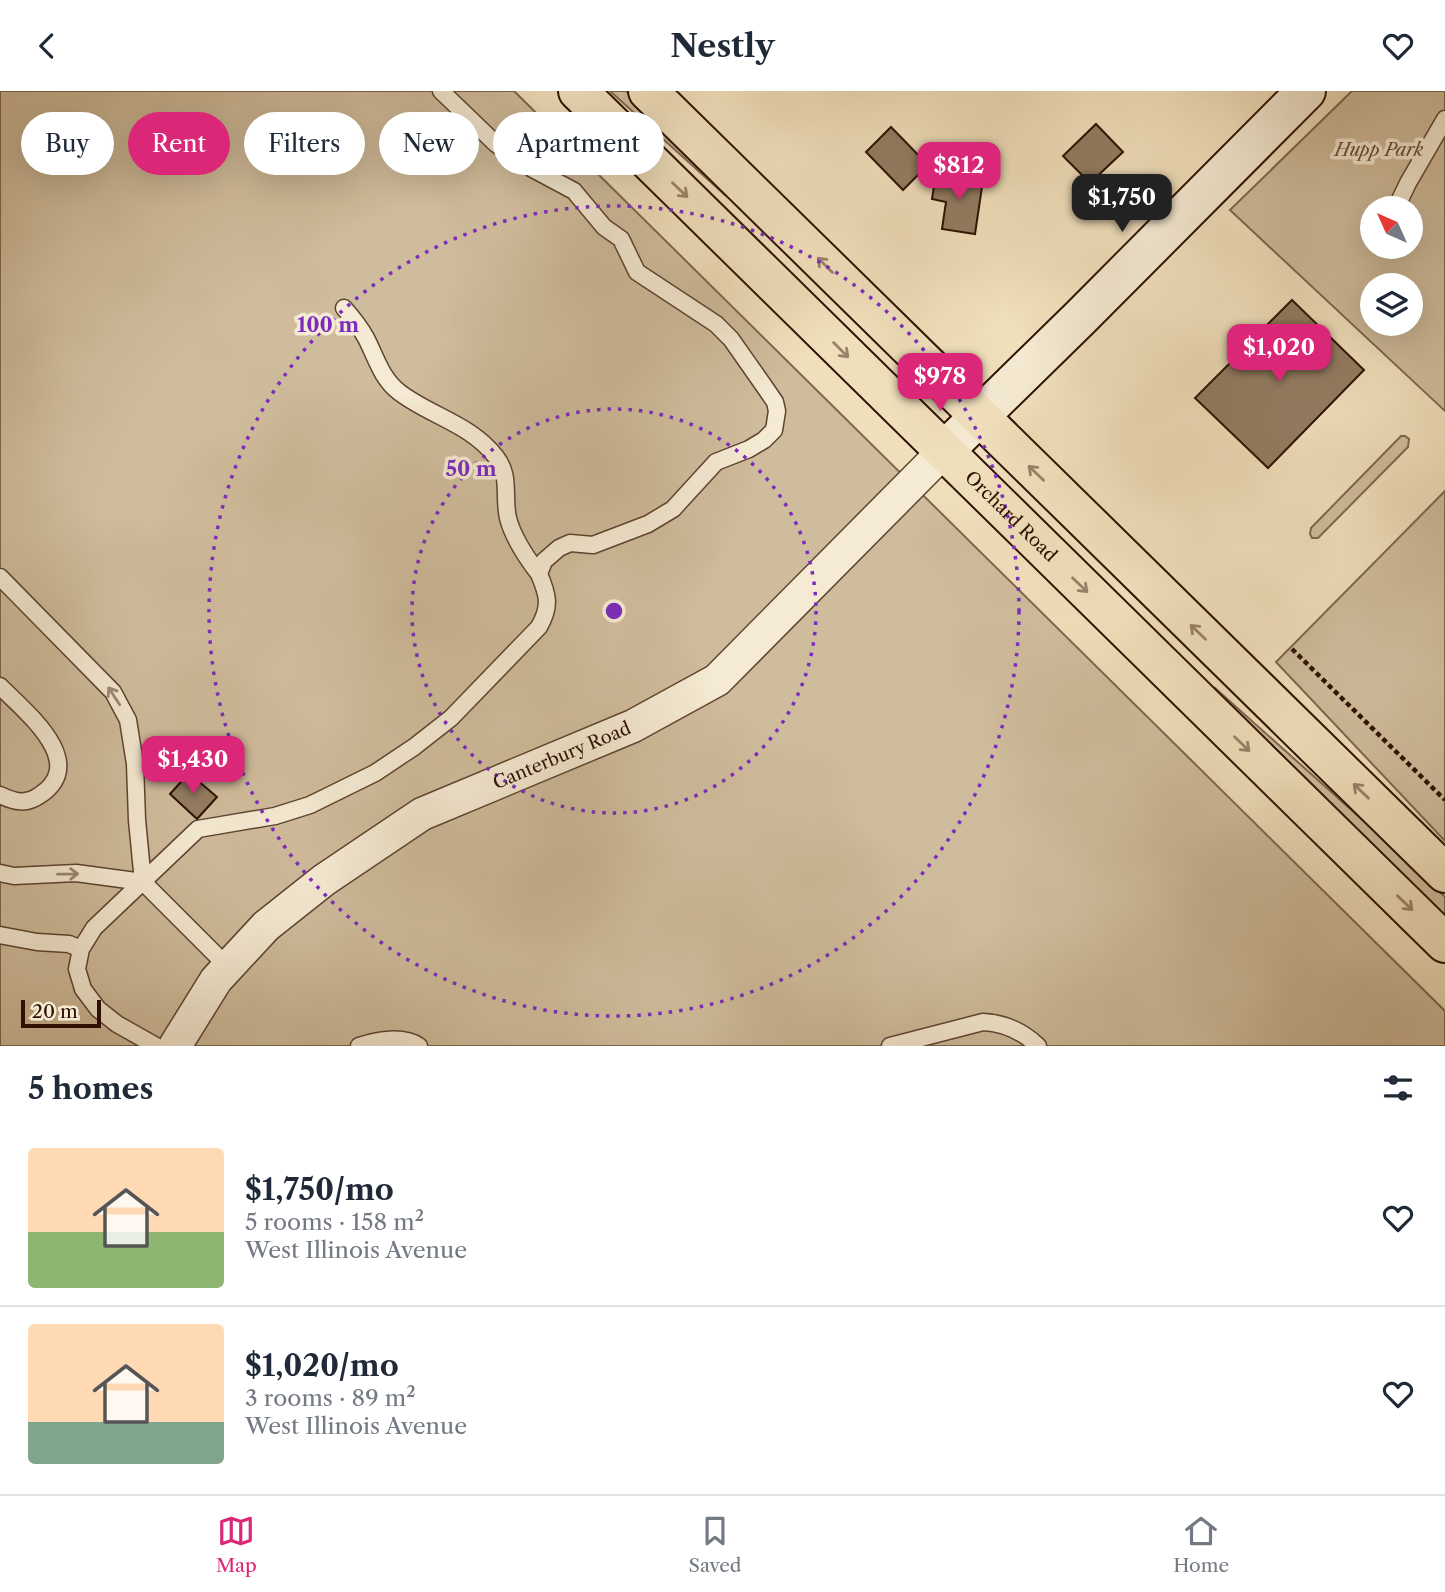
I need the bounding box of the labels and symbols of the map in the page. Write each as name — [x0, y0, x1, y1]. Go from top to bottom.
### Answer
park label: Hupp Park — [1333, 139, 1424, 161]
pin: $812 — [918, 143, 1000, 202]
pin: $1,750 — [1065, 174, 1179, 234]
one-way arrow — [671, 182, 688, 199]
north arrow — [1360, 196, 1423, 259]
one-way arrow — [817, 257, 834, 274]
text: 100 m — [297, 312, 359, 337]
pin: $1,020 — [1222, 324, 1336, 384]
one-way arrow — [833, 342, 850, 359]
pin: $978 — [899, 353, 981, 413]
text: 50 m — [445, 456, 497, 481]
one-way arrow — [1027, 464, 1044, 481]
street label: Orchard Road — [960, 466, 1062, 566]
one-way arrow — [1071, 576, 1088, 593]
centre of rings — [602, 599, 626, 623]
one-way arrow — [1190, 623, 1207, 640]
one-way arrow — [106, 687, 121, 706]
street label: Canterbury Road — [490, 717, 634, 794]
one-way arrow — [1233, 736, 1250, 753]
pin: $1,430 — [136, 737, 250, 796]
one-way arrow — [1353, 782, 1370, 799]
one-way arrow — [56, 867, 79, 881]
one-way arrow — [1396, 895, 1413, 912]
scale bar — [21, 997, 102, 1029]

